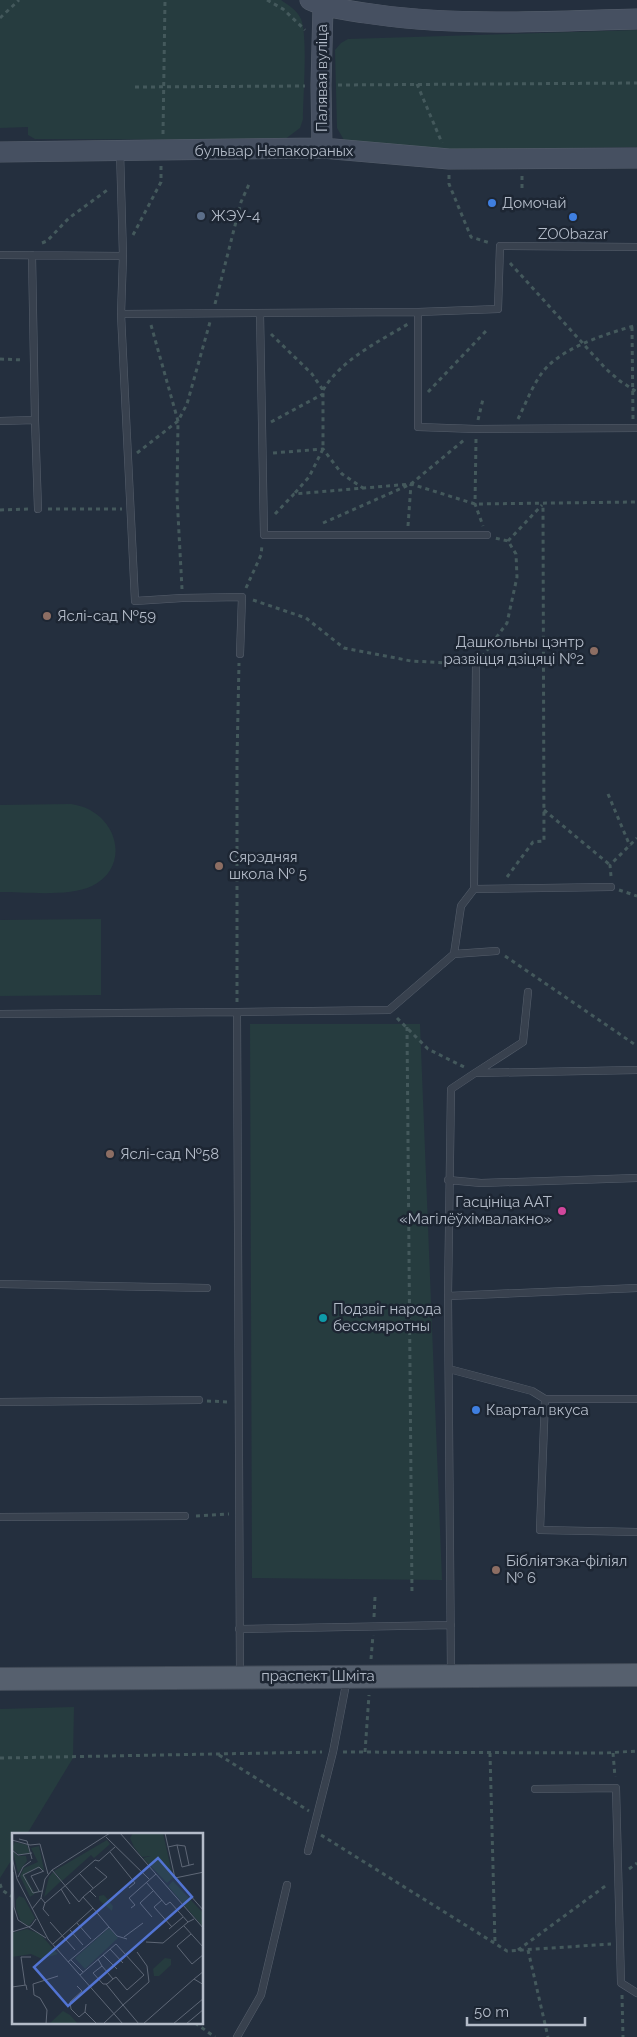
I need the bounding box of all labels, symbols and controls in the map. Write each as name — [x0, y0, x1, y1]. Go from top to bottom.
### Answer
street label: Палявая вуліца — [313, 24, 331, 132]
street label: бульвар Непакораных — [195, 142, 354, 160]
place label: Домочай — [502, 194, 566, 212]
marker: Домочай — [486, 197, 498, 209]
place label: ЖЭУ-4 — [211, 207, 260, 225]
marker: ЖЭУ-4 — [195, 210, 207, 222]
marker: ZOObazar — [567, 211, 579, 223]
place label: ZOObazar — [538, 225, 609, 243]
place label: Яслі-сад №59 — [57, 607, 156, 625]
marker: Яслі-сад №59 — [41, 610, 53, 622]
place label: Дашкольны цэнтр развіцця дзіцяці №2 — [443, 633, 584, 668]
marker: Дашкольны цэнтр развіцця дзіцяці №2 — [588, 645, 600, 657]
place label: Сярэдняя школа № 5 — [229, 848, 307, 883]
marker: Сярэдняя школа № 5 — [213, 860, 225, 872]
place label: Яслі-сад №58 — [120, 1145, 219, 1163]
marker: Яслі-сад №58 — [104, 1148, 116, 1160]
place label: Гасцініца ААТ «Магілёўхімвалакно» — [399, 1193, 552, 1228]
marker: Гасцініца ААТ «Магілёўхімвалакно» — [556, 1205, 568, 1217]
place label: Подзвіг народа бессмяротны — [333, 1300, 441, 1335]
marker: Подзвіг народа бессмяротны — [317, 1312, 329, 1324]
place label: Квартал вкуса — [486, 1401, 589, 1419]
marker: Квартал вкуса — [470, 1404, 482, 1416]
place label: Бібліятэка-філіял № 6 — [506, 1552, 627, 1587]
marker: Бібліятэка-філіял № 6 — [490, 1564, 502, 1576]
street label: праспект Шміта — [261, 1667, 375, 1685]
inset map — [12, 1833, 204, 2024]
scale bar — [467, 1994, 584, 2026]
text: 50 m — [474, 2003, 509, 2021]

